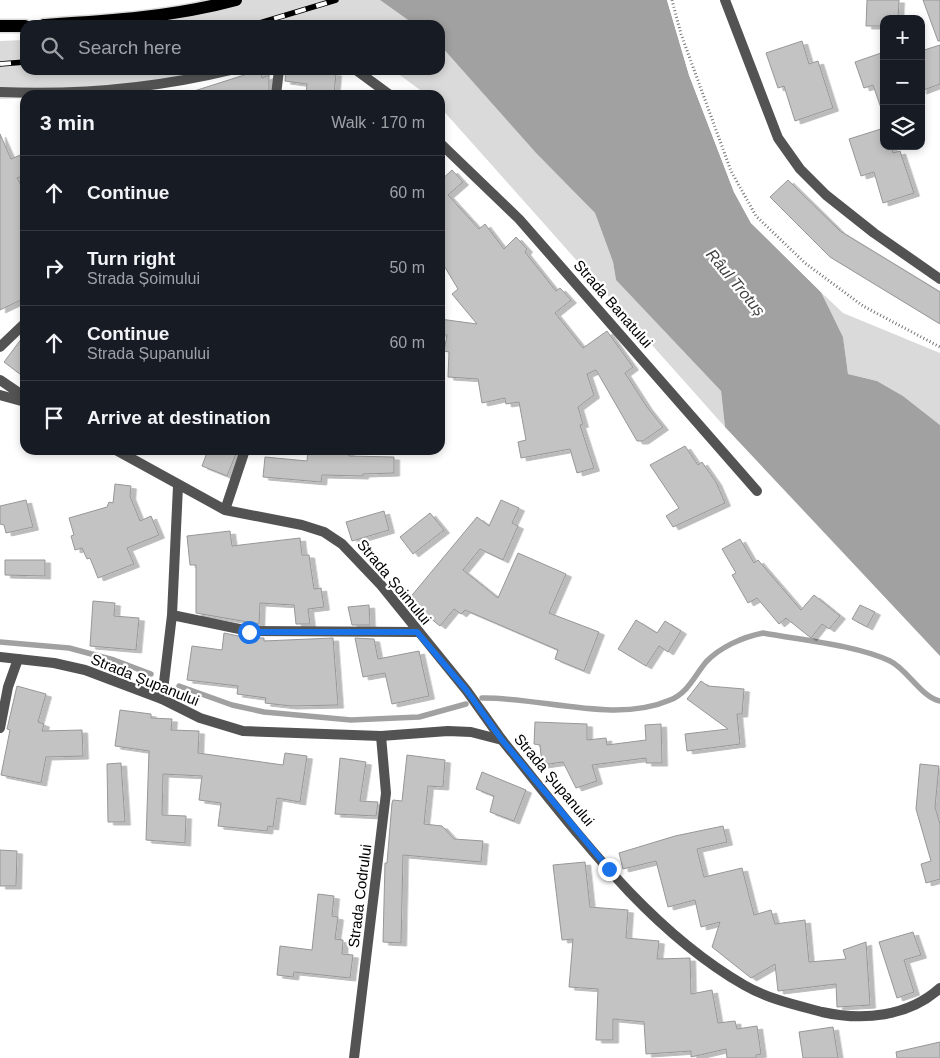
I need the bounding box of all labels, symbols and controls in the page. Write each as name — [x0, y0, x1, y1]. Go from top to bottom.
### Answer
map controls — [880, 15, 925, 150]
button: + — [880, 15, 925, 60]
search box — [20, 20, 445, 75]
icon: search — [38, 34, 66, 62]
text: Search here — [78, 37, 182, 58]
button: − — [880, 60, 925, 105]
button: layers — [880, 105, 925, 150]
text: 3 min — [40, 111, 95, 134]
text: Walk · 170 m — [331, 114, 425, 131]
icon: ahead — [40, 179, 68, 207]
text: Continue — [87, 182, 169, 203]
text: 60 m — [389, 184, 425, 201]
water label: Râul Trotuș — [703, 246, 768, 319]
text: Turn right — [87, 248, 175, 269]
icon: right — [40, 254, 68, 282]
street label: Strada Banatului — [571, 256, 656, 351]
text: 50 m — [389, 259, 425, 276]
text: Strada Șoimului — [87, 270, 200, 287]
text: Continue — [87, 323, 169, 344]
icon: ahead — [40, 329, 68, 357]
text: 60 m — [389, 334, 425, 351]
text: Strada Șupanului — [87, 345, 210, 362]
icon: arrive — [40, 404, 68, 432]
text: Arrive at destination — [87, 407, 271, 428]
street label: Strada Șoimului — [354, 536, 435, 628]
route start — [238, 621, 261, 644]
street label: Strada Șupanului — [89, 650, 202, 709]
street label: Strada Șupanului — [511, 730, 598, 829]
street label: Strada Codrului — [345, 843, 374, 949]
route end — [598, 858, 621, 881]

